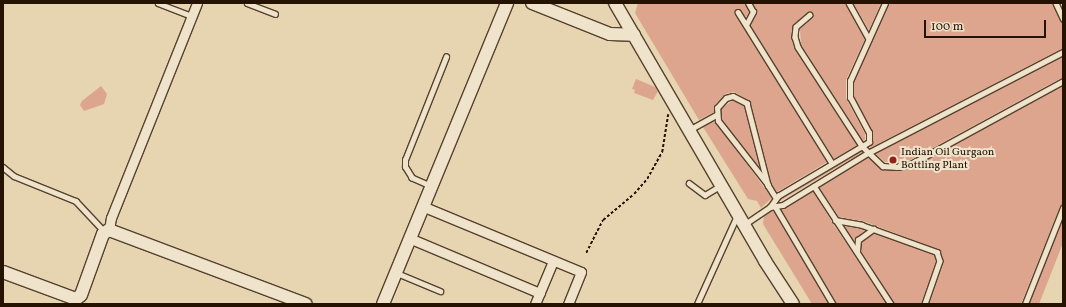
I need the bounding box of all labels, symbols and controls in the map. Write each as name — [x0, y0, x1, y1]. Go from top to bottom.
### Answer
scale bar — [926, 12, 1048, 38]
text: 100 m — [931, 19, 963, 35]
place label: Indian Oil Gurgaon Bottling Plant — [901, 147, 994, 173]
marker: Indian Oil Gurgaon Bottling Plant — [888, 155, 898, 165]

